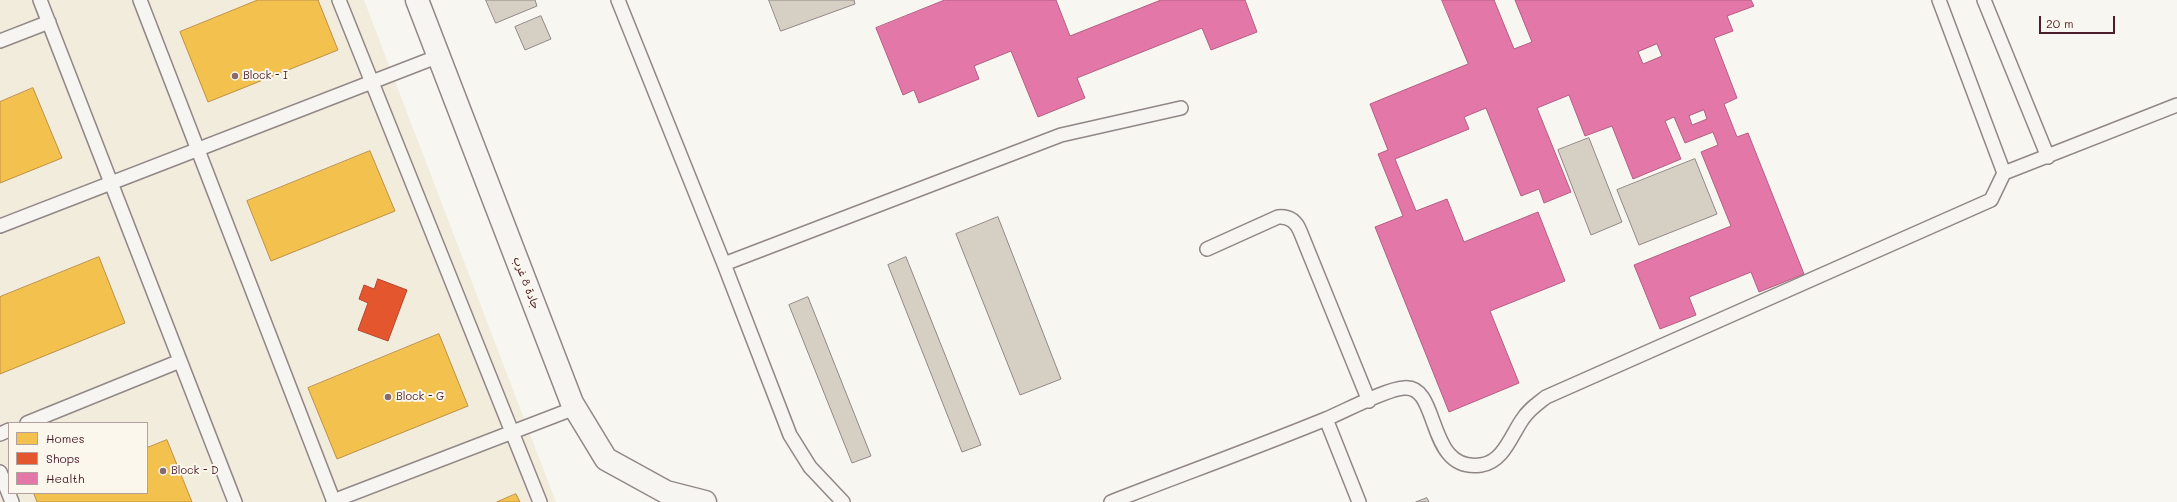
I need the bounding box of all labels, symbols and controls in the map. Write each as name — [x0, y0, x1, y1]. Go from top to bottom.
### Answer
scale bar — [2041, 8, 2117, 34]
text: 20 m — [2046, 15, 2074, 31]
place label: Block - I — [243, 69, 288, 83]
marker: Block - I — [230, 71, 240, 81]
street label: جادة 8 غرب — [510, 255, 542, 311]
place label: Block - G — [396, 390, 444, 404]
marker: Block - G — [383, 392, 393, 402]
legend — [8, 422, 148, 494]
text: Homes — [46, 430, 85, 446]
text: Shops — [46, 450, 80, 466]
place label: Block - D — [171, 464, 219, 478]
marker: Block - D — [158, 466, 168, 476]
text: Health — [46, 470, 85, 486]

